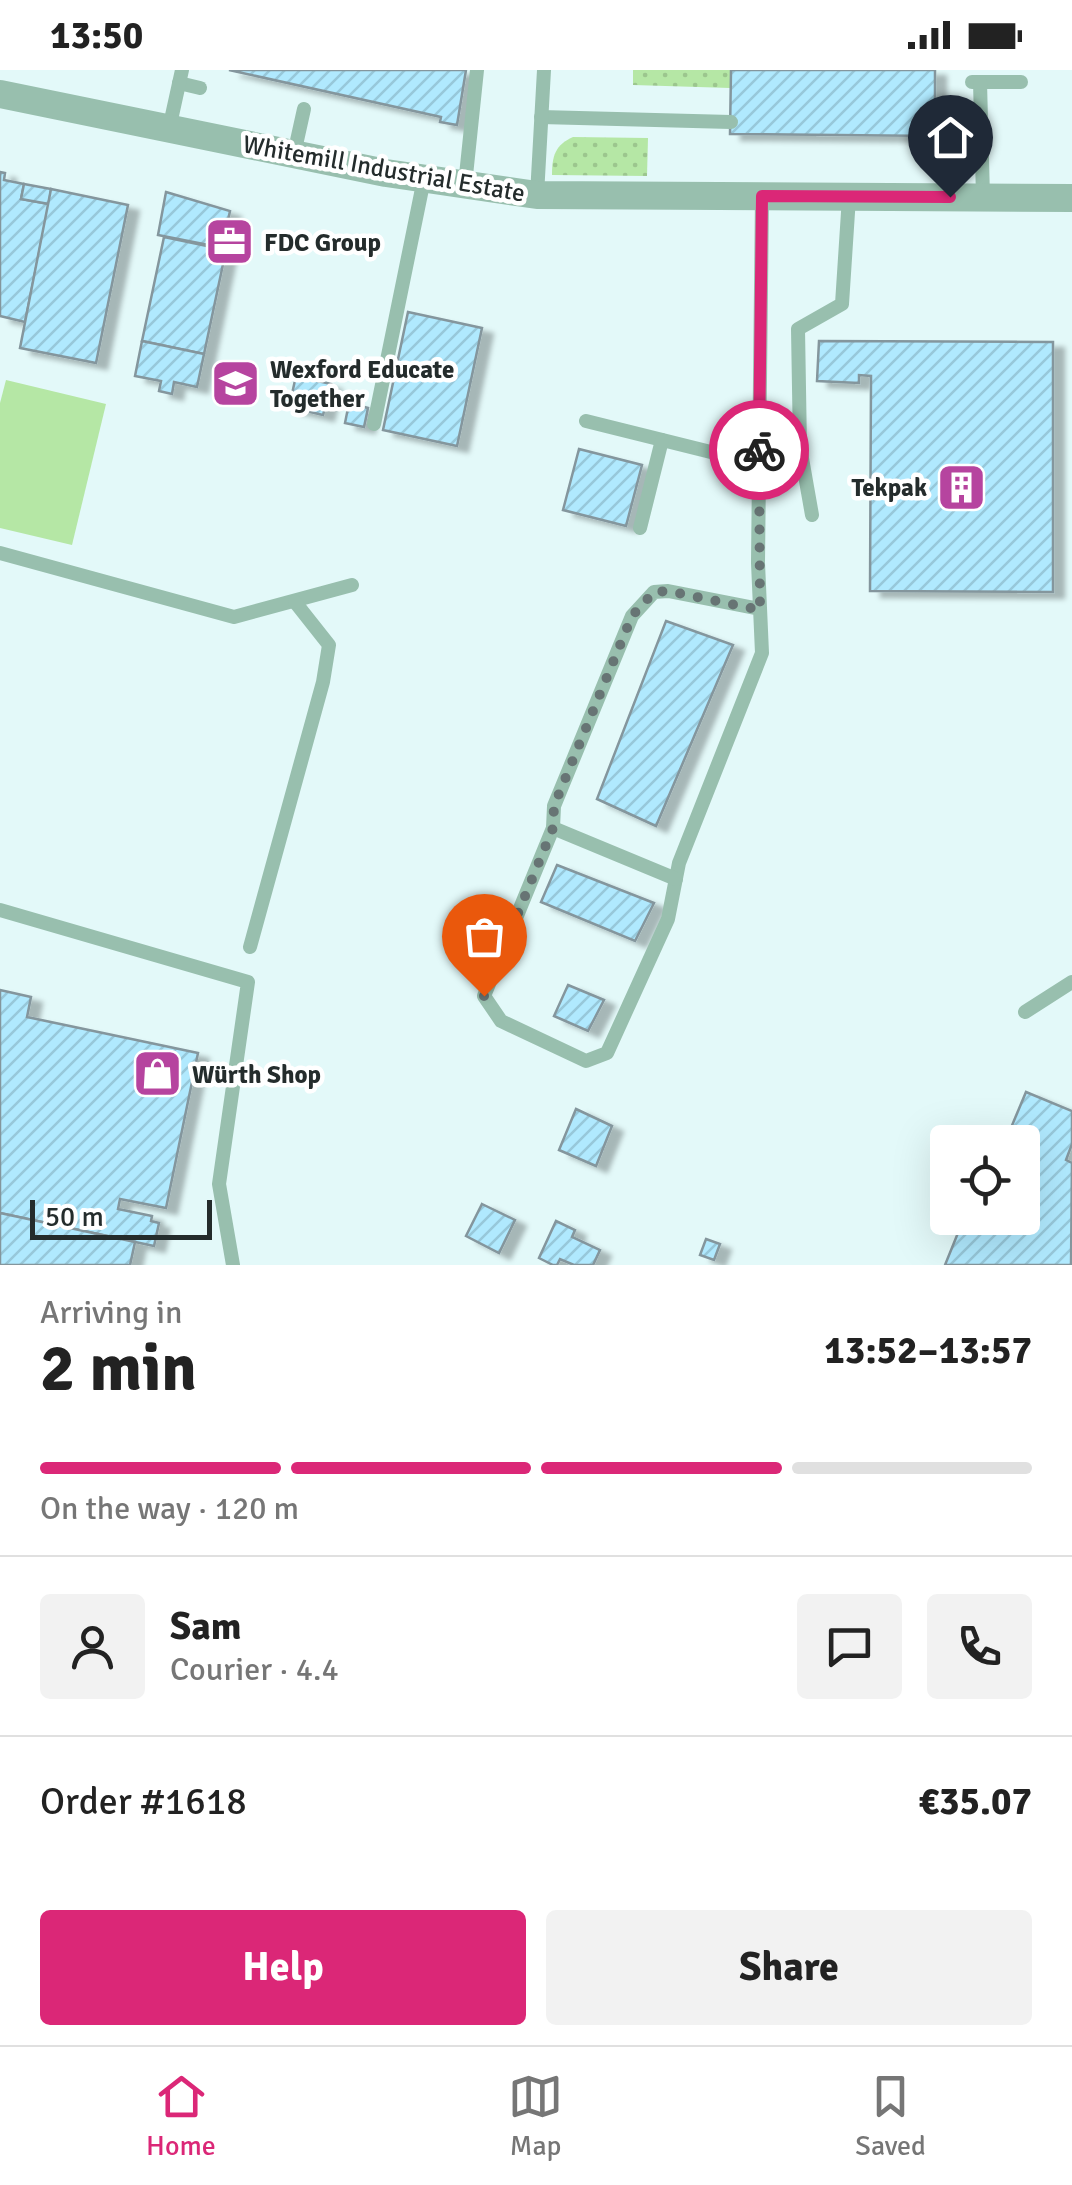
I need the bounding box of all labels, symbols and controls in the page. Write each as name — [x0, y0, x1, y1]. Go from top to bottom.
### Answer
text: 13:50 — [50, 12, 143, 59]
pin — [908, 95, 993, 198]
icon: home — [923, 110, 978, 165]
street label: Whitemill Industrial Estate — [240, 128, 527, 209]
office icon: FDC Group — [203, 216, 255, 268]
place label: FDC Group — [264, 227, 381, 258]
place label: Wexford Educate Together — [270, 354, 454, 414]
school or university icon: Wexford Educate Together — [209, 357, 261, 409]
courier — [709, 400, 809, 500]
icon: bike — [732, 423, 787, 478]
building icon: Tekpak — [936, 461, 988, 513]
place label: Tekpak — [852, 472, 927, 503]
pin — [442, 894, 527, 997]
icon: bag — [457, 909, 512, 964]
shop icon: Würth Shop — [131, 1048, 183, 1100]
place label: Würth Shop — [192, 1059, 321, 1090]
map controls — [930, 1125, 1040, 1235]
button: locate — [930, 1125, 1040, 1235]
scale bar — [30, 1195, 212, 1240]
text: 50 m — [45, 1200, 104, 1234]
text: Arriving in — [40, 1293, 182, 1332]
text: 13:52–13:57 — [824, 1327, 1032, 1374]
text: 2 min — [40, 1329, 197, 1409]
text: On the way · 120 m — [40, 1489, 299, 1528]
button: person — [40, 1594, 145, 1699]
button: chat — [797, 1594, 902, 1699]
button: phone — [927, 1594, 1032, 1699]
text: Sam — [170, 1603, 241, 1650]
text: Courier · 4.4 — [170, 1650, 339, 1689]
text: Order #1618 — [40, 1778, 247, 1825]
text: €35.07 — [919, 1778, 1032, 1825]
button: Help — [40, 1910, 526, 2025]
button: Share — [546, 1910, 1032, 2025]
tab: Home — [146, 2069, 216, 2163]
tab: Map — [508, 2069, 563, 2163]
tab: Saved — [855, 2069, 926, 2163]

